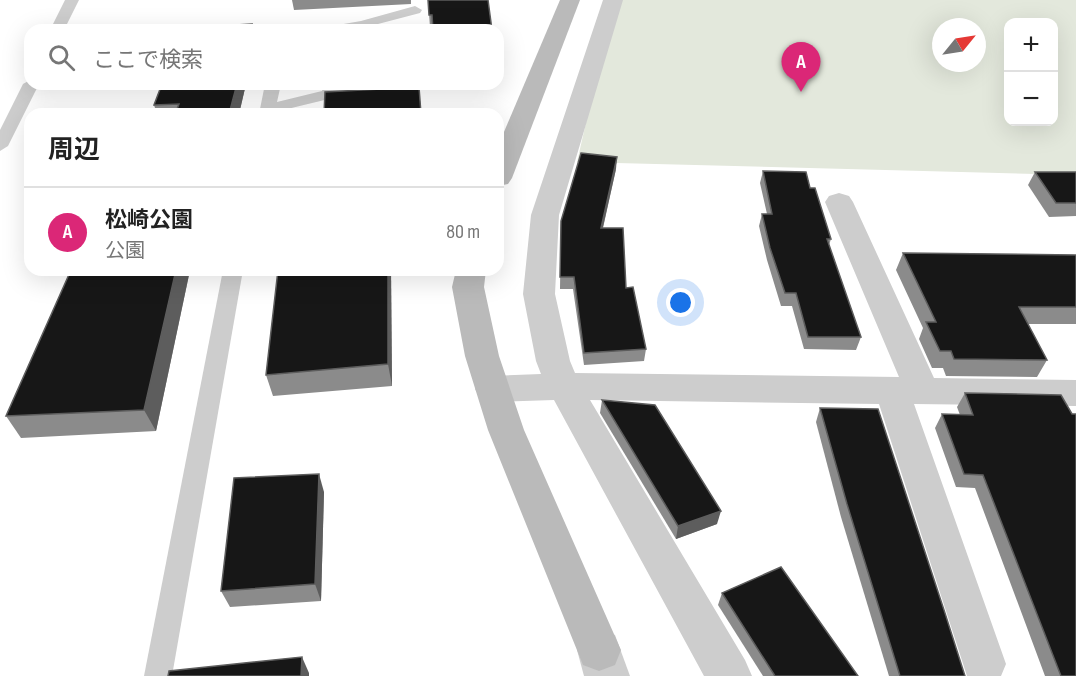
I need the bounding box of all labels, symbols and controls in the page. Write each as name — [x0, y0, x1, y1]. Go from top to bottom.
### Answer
north arrow — [932, 18, 986, 72]
map controls — [1004, 18, 1058, 126]
button: + — [1004, 18, 1058, 72]
search box — [24, 24, 504, 90]
icon: search — [45, 41, 78, 74]
pin: A — [782, 42, 820, 92]
text: ここで検索 — [93, 47, 203, 74]
button: − — [1004, 72, 1058, 126]
text: 周辺 — [48, 135, 100, 166]
text: 松崎公園 — [105, 207, 193, 234]
text: A — [63, 220, 72, 244]
text: 80 m — [446, 220, 480, 244]
text: 公園 — [105, 239, 145, 263]
your location — [666, 288, 695, 317]

